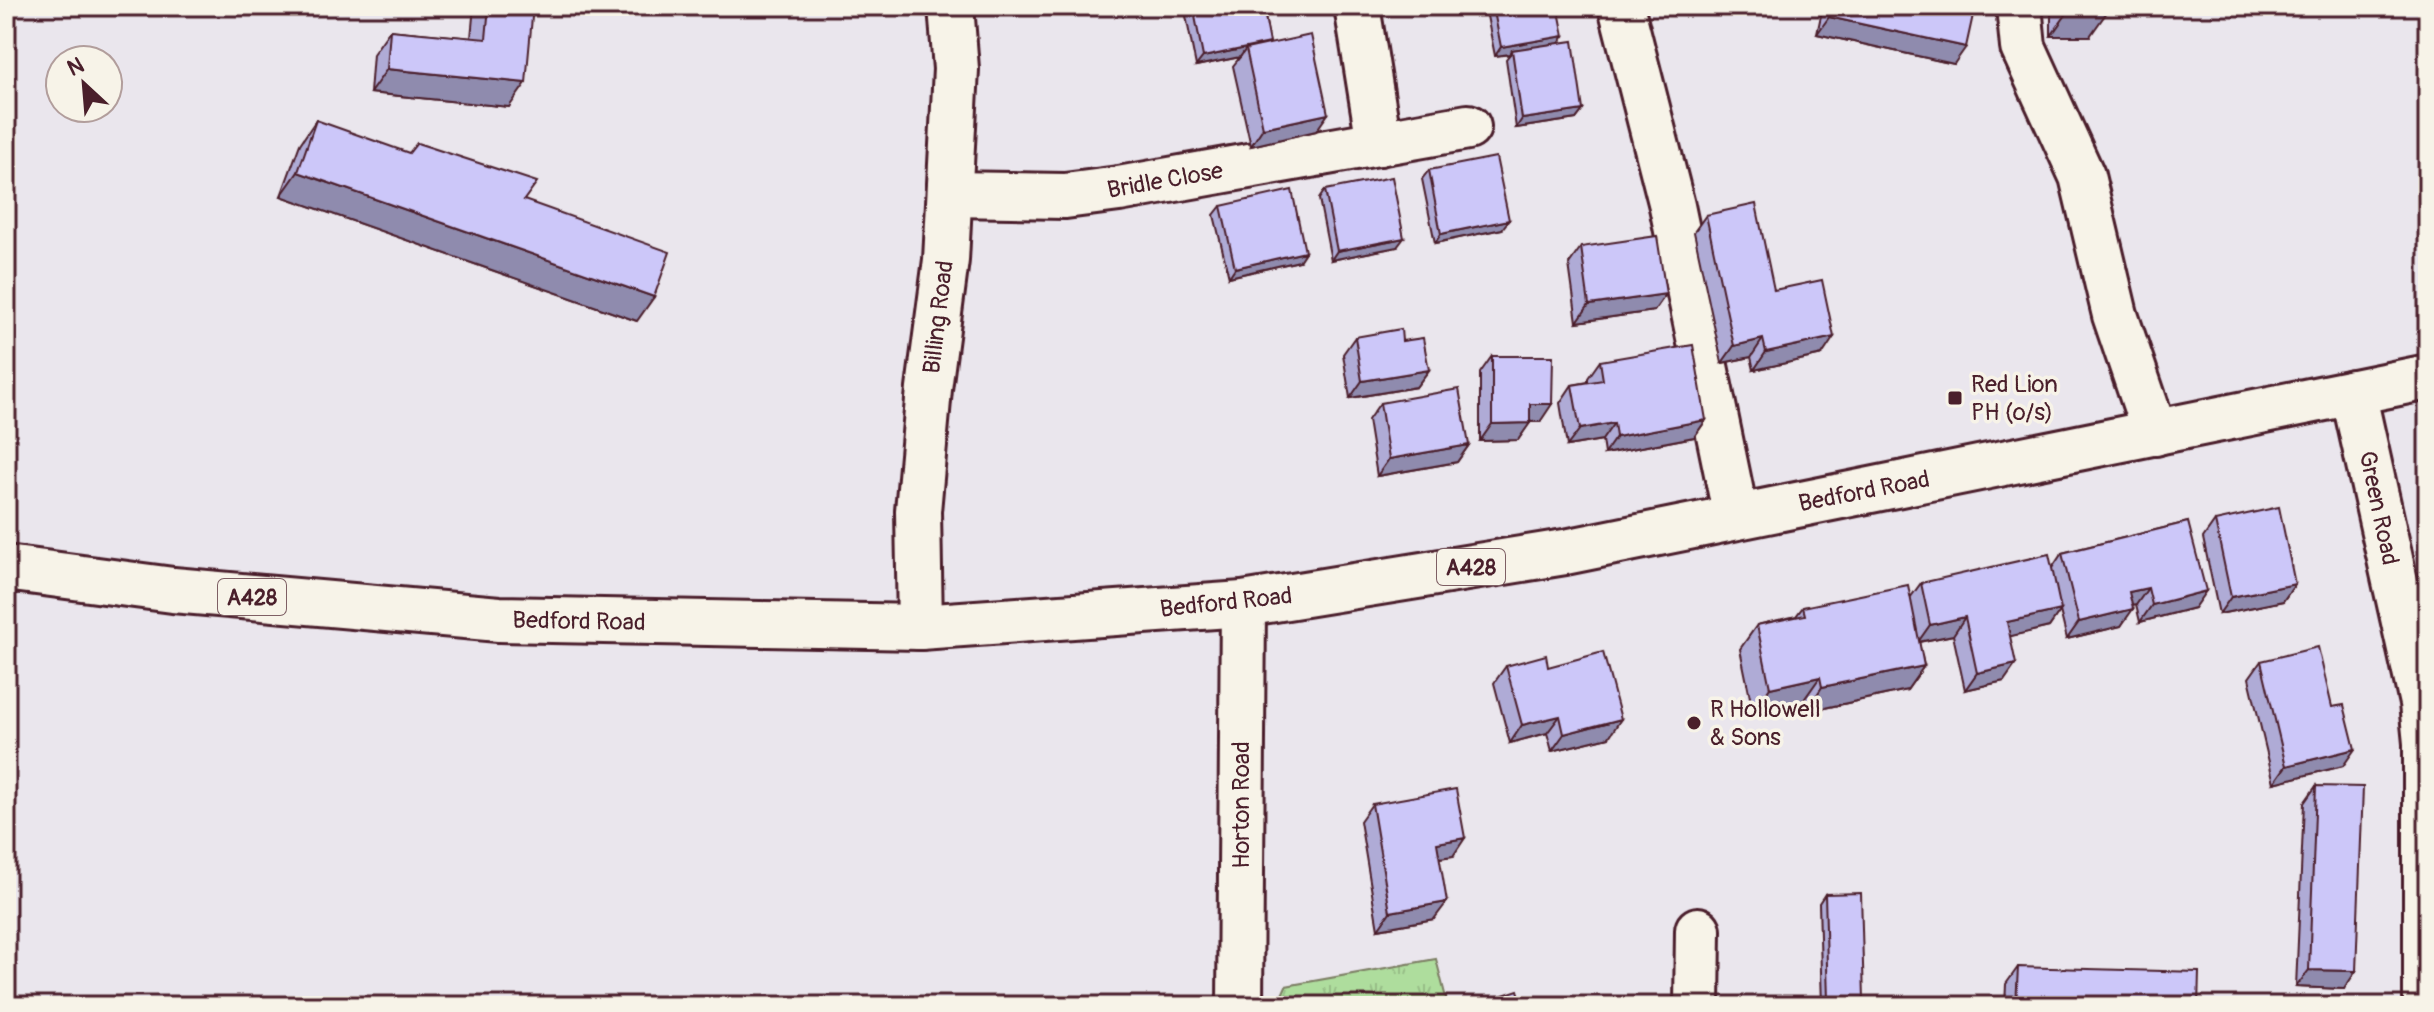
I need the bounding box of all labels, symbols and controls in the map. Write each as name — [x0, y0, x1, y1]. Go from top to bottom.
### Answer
north arrow — [44, 44, 124, 124]
text: N — [63, 51, 89, 83]
street label: Bridle Close — [1105, 156, 1225, 205]
street label: Billing Road — [917, 259, 960, 375]
place label: Red Lion PH (o/s) — [1971, 370, 2058, 427]
marker: Red Lion PH (o/s) — [1946, 389, 1964, 407]
street label: Green Road — [2352, 449, 2405, 568]
street label: Bedford Road — [1796, 465, 1932, 518]
road number: A428 — [1437, 549, 1505, 585]
road number: A428 — [218, 579, 286, 615]
street label: Bedford Road — [1158, 581, 1294, 624]
street label: Bedford Road — [512, 606, 646, 637]
place label: R Hollowell & Sons — [1710, 695, 1821, 752]
marker: R Hollowell & Sons — [1685, 714, 1703, 732]
street label: Horton Road — [1227, 741, 1256, 869]

